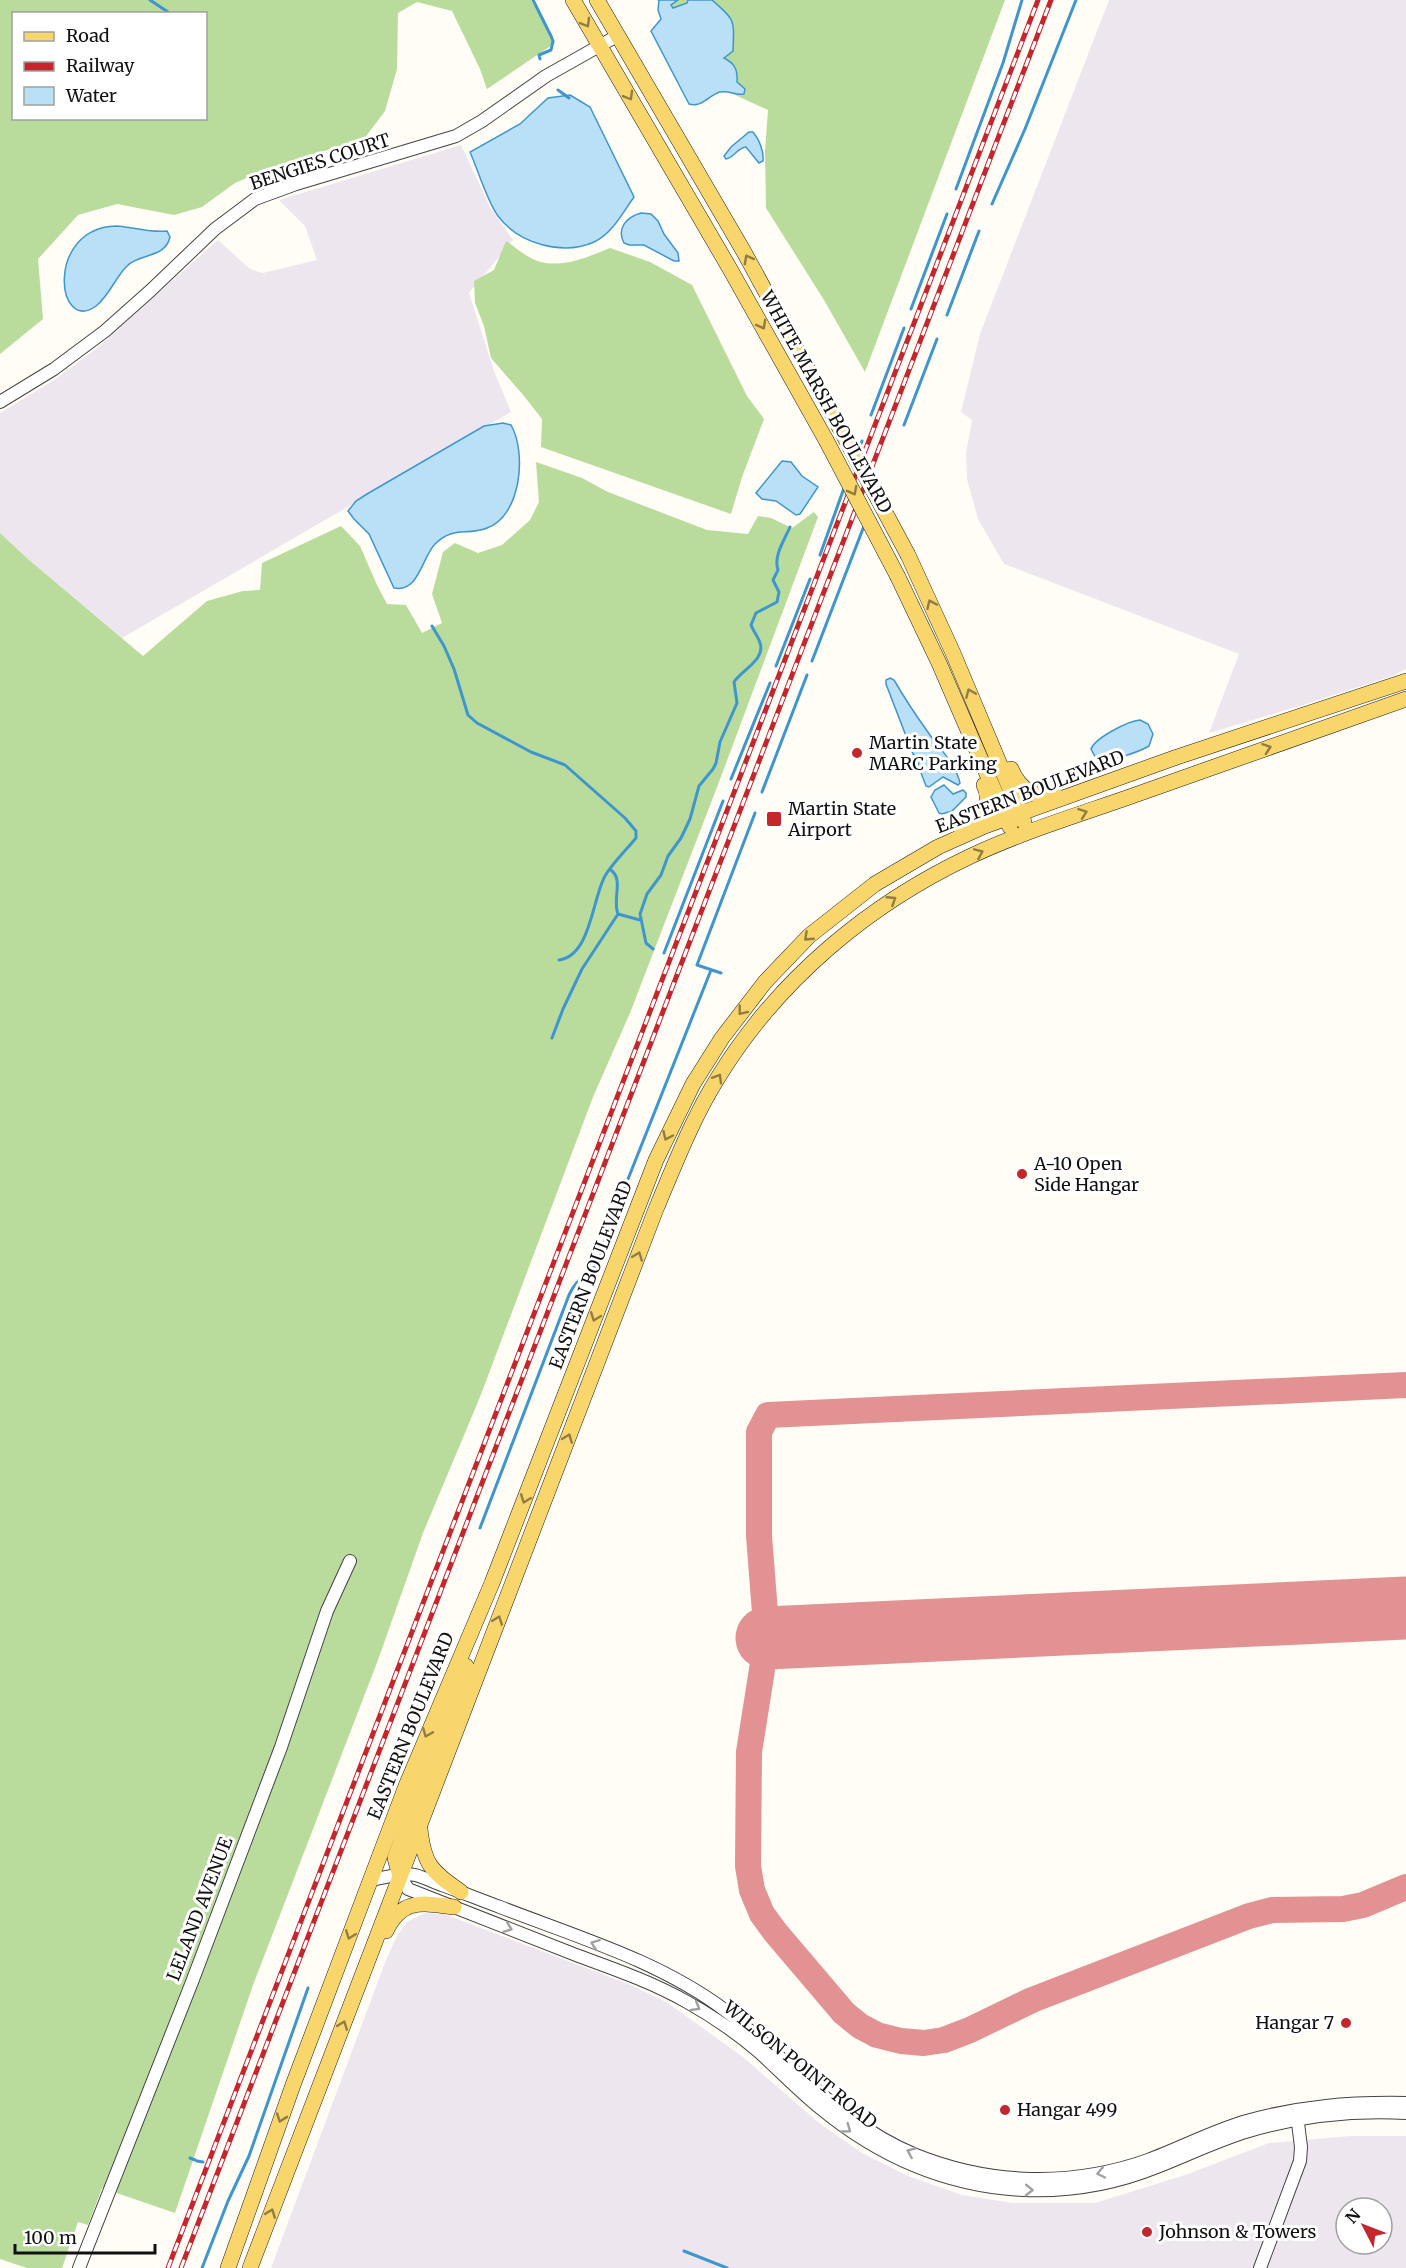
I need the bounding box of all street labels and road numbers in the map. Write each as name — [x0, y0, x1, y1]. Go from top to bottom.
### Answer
street label: BENGIES COURT — [247, 128, 393, 195]
street label: WHITE MARSH BOULEVARD — [755, 286, 897, 517]
street label: EASTERN BOULEVARD — [932, 745, 1127, 838]
street label: EASTERN BOULEVARD — [544, 1177, 637, 1372]
street label: EASTERN BOULEVARD — [362, 1629, 459, 1823]
street label: LELAND AVENUE — [161, 1833, 238, 1984]
street label: WILSON POINT ROAD — [718, 1995, 882, 2134]

